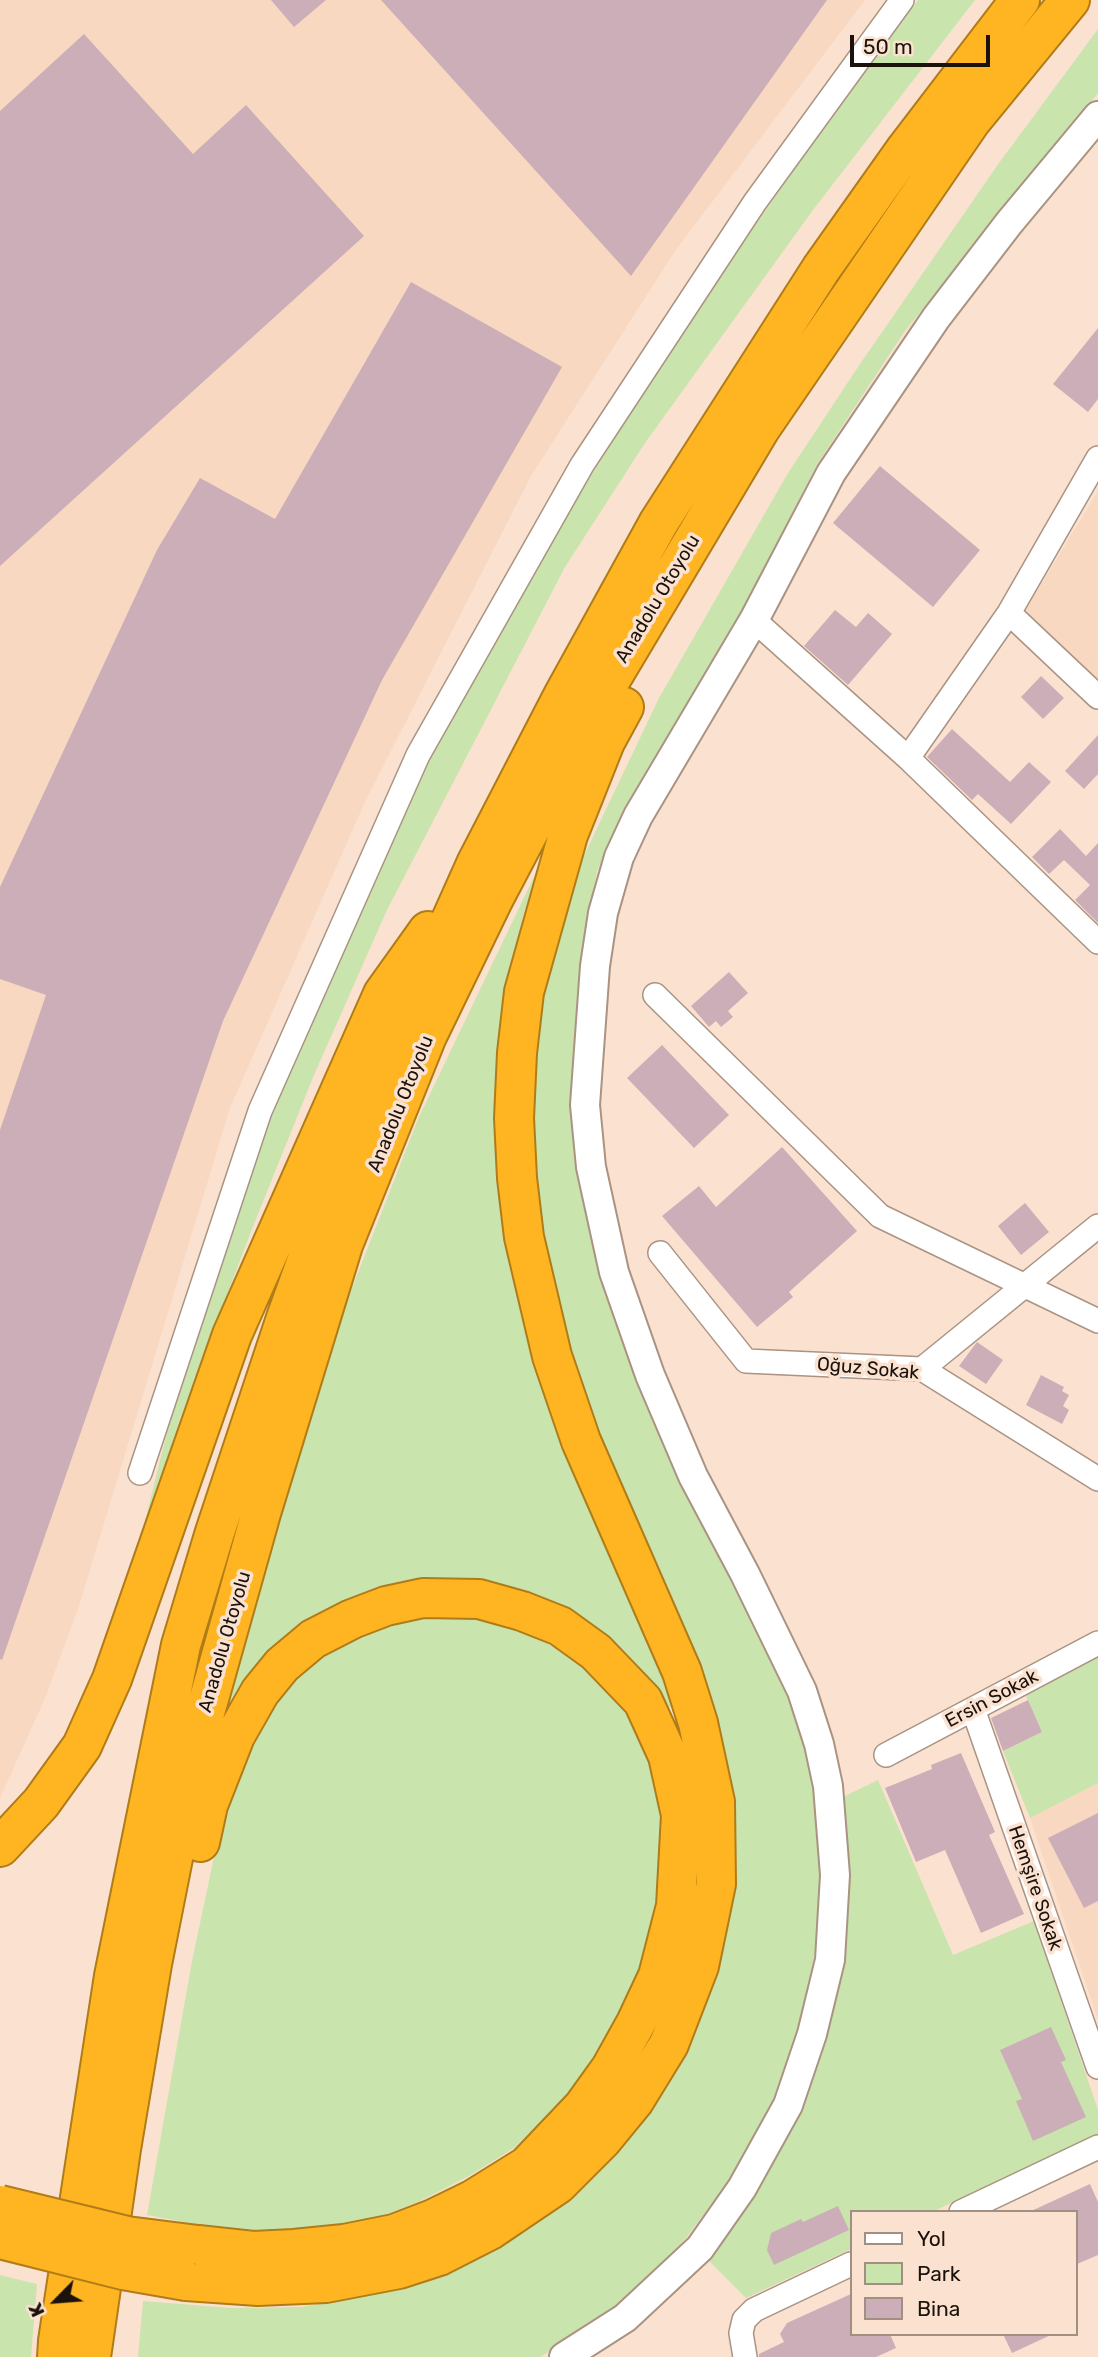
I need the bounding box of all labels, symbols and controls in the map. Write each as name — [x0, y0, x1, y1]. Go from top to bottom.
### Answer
scale bar — [853, 21, 993, 65]
text: 50 m — [863, 34, 913, 59]
street label: Anadolu Otoyolu — [611, 531, 705, 667]
street label: Anadolu Otoyolu — [363, 1032, 439, 1176]
street label: Oğuz Sokak — [816, 1353, 920, 1385]
street label: Anadolu Otoyolu — [194, 1569, 256, 1715]
street label: Ersin Sokak — [942, 1665, 1042, 1733]
street label: Hemşire Sokak — [1003, 1823, 1067, 1953]
legend — [850, 2210, 1077, 2336]
text: Yol — [917, 2226, 946, 2251]
text: Park — [917, 2261, 961, 2286]
north arrow — [21, 2266, 91, 2336]
text: Bina — [917, 2296, 960, 2321]
text: K — [23, 2300, 50, 2321]

